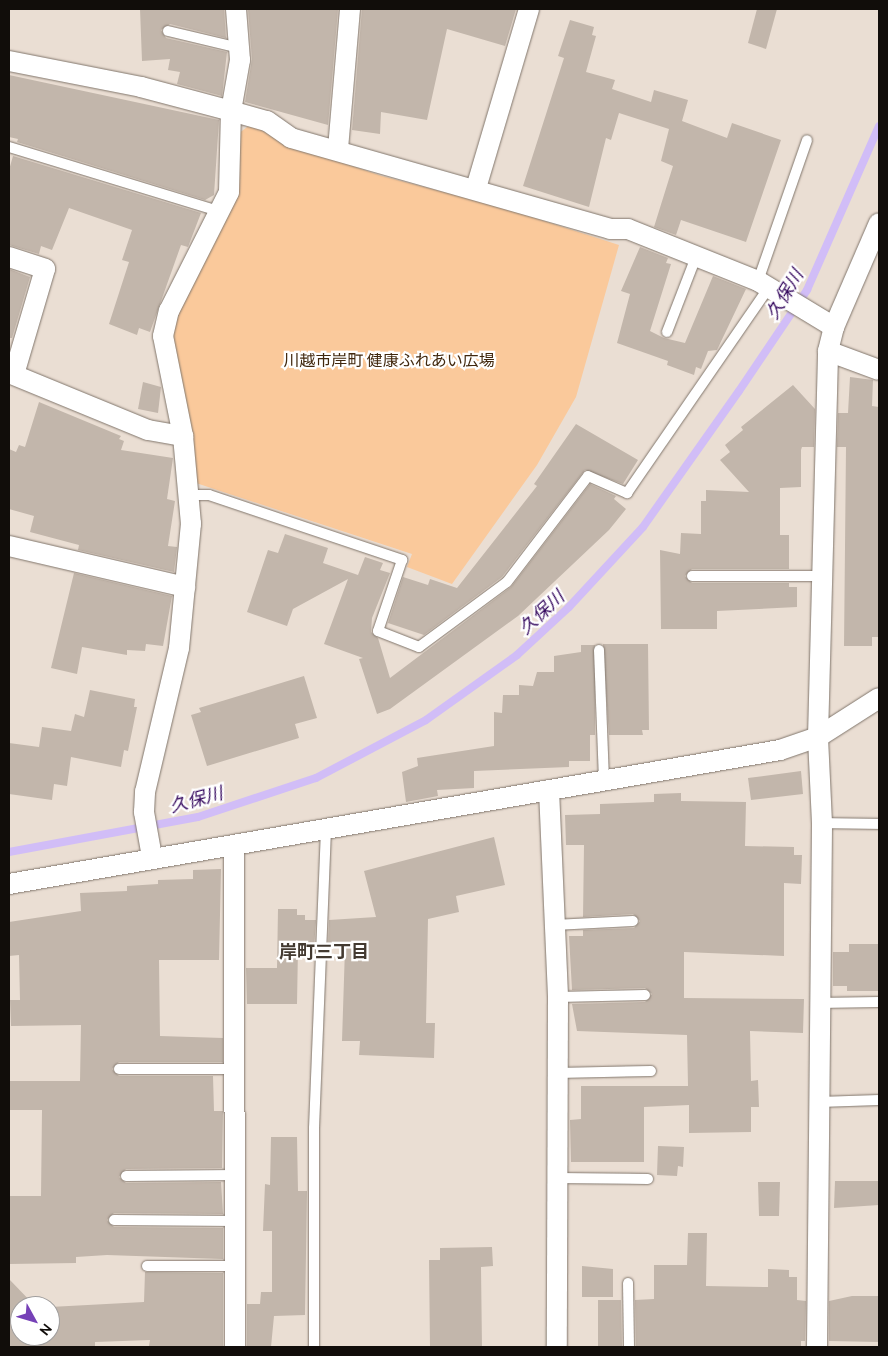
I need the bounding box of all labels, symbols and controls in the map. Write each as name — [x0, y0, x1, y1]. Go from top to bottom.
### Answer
water label: 久保川 — [761, 265, 807, 323]
park label: 川越市岸町 健康ふれあい広場 — [283, 350, 495, 370]
water label: 久保川 — [514, 586, 568, 638]
water label: 久保川 — [167, 782, 225, 816]
district label: 岸町三丁目 — [279, 940, 369, 962]
north arrow — [10, 1296, 60, 1346]
text: N — [36, 1321, 55, 1339]

